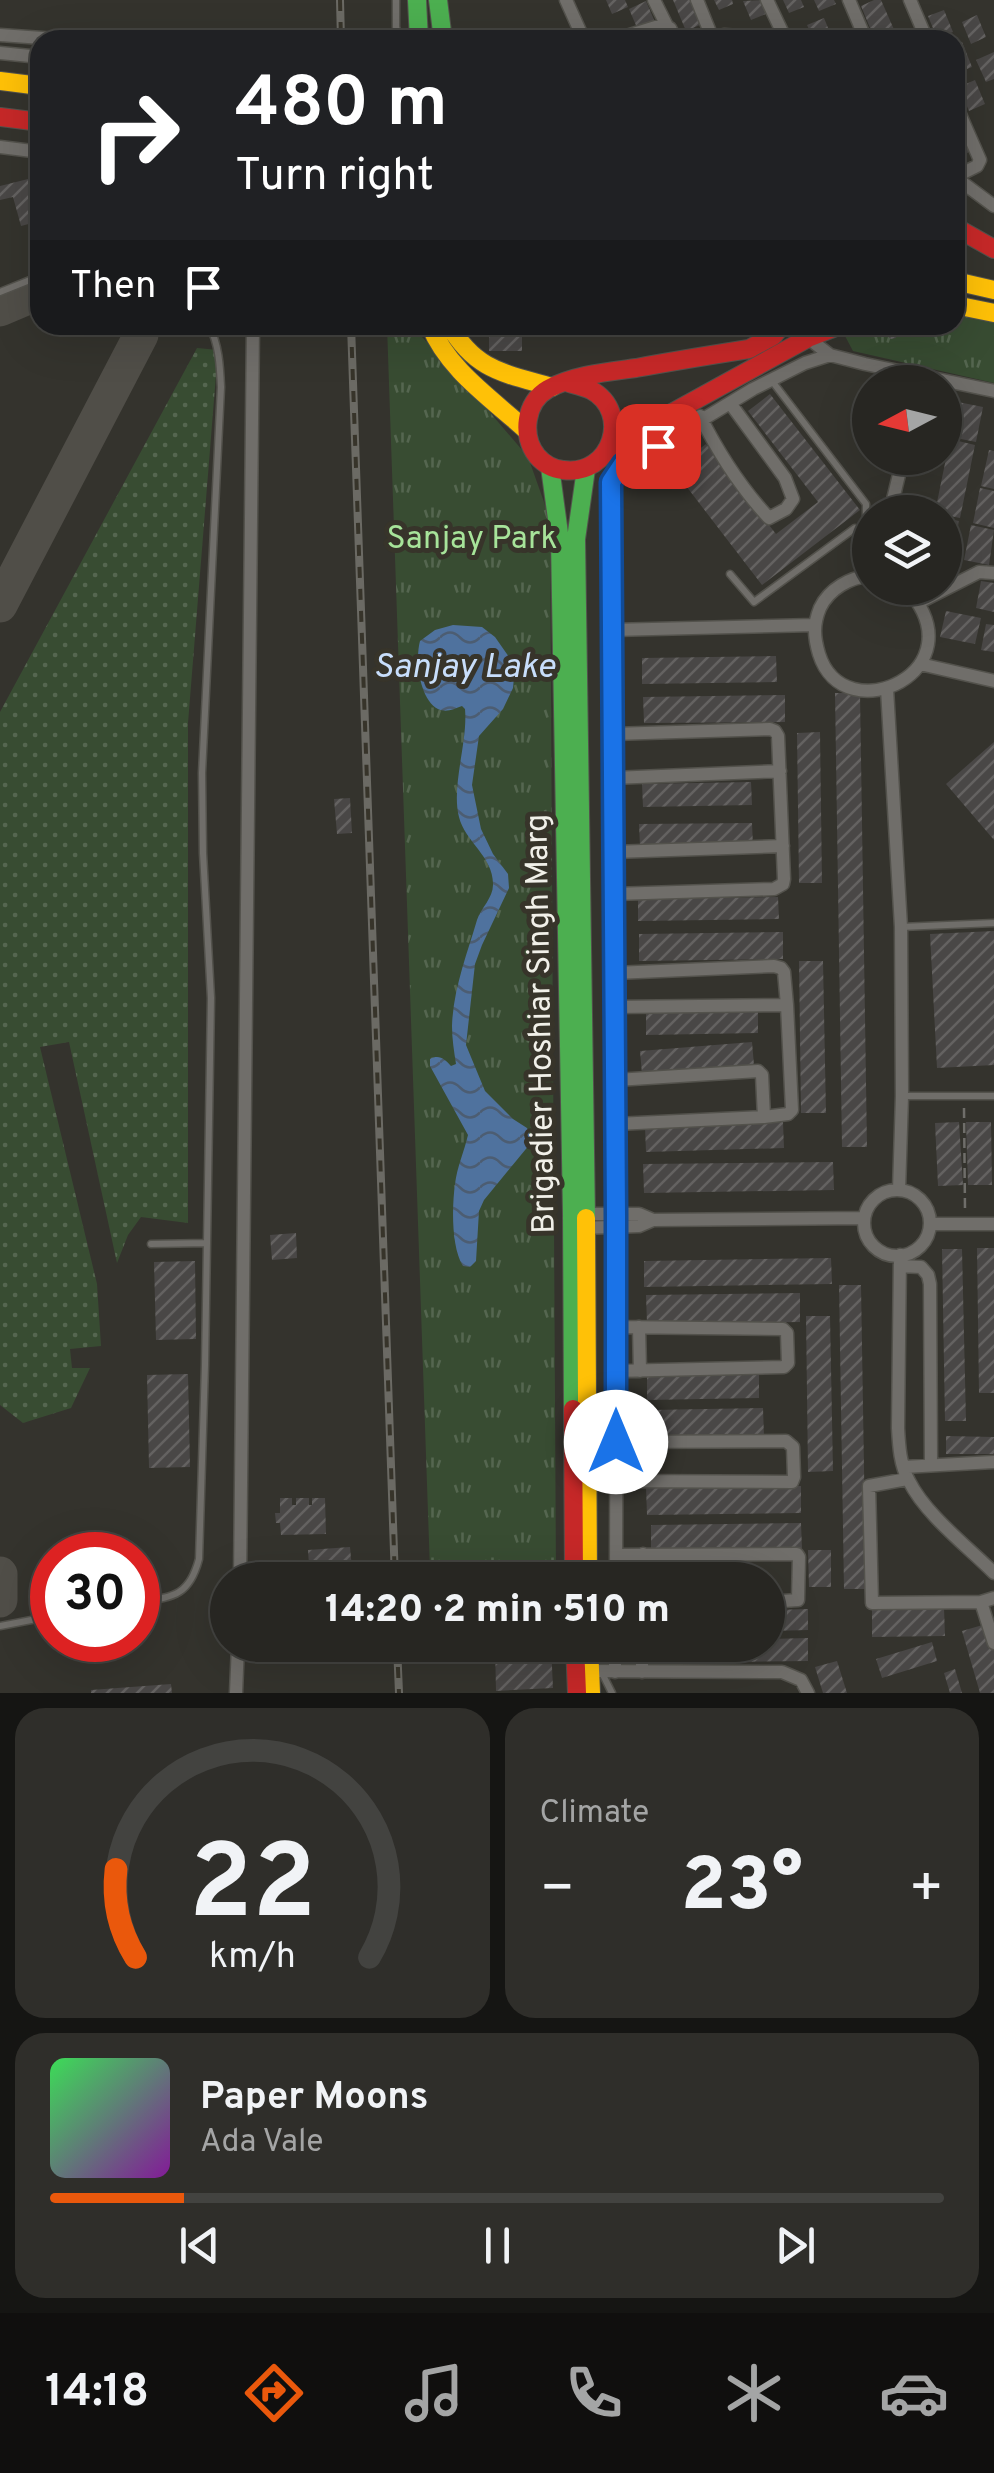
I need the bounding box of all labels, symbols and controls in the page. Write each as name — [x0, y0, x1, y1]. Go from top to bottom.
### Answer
text: 480 m — [235, 62, 448, 151]
icon: right — [70, 70, 200, 200]
text: Turn right — [235, 149, 434, 206]
icon: arrive — [176, 260, 231, 315]
text: Then — [70, 263, 156, 312]
north arrow — [852, 365, 962, 475]
map controls — [852, 365, 962, 605]
pin — [616, 404, 701, 489]
icon: arrive — [631, 419, 686, 474]
button: layers — [852, 495, 962, 605]
park label: Sanjay Park — [387, 520, 557, 560]
water label: Sanjay Lake — [373, 646, 556, 690]
street label: Brigadier Hoshiar Singh Marg — [518, 814, 566, 1234]
position arrow — [564, 1390, 668, 1494]
speed limit sign: 30 — [30, 1532, 160, 1662]
text: 14:20 · 2 min · 510 m — [325, 1587, 670, 1636]
text: Climate — [540, 1794, 649, 1834]
text: 22 — [189, 1823, 316, 1955]
text: 23° — [681, 1842, 803, 1937]
text: − — [540, 1856, 575, 1926]
text: + — [909, 1856, 944, 1926]
text: km/h — [209, 1935, 296, 1981]
text: Paper Moons — [200, 2074, 429, 2123]
text: Ada Vale — [200, 2123, 324, 2163]
icon: previous — [172, 2218, 227, 2273]
icon: pause — [470, 2218, 525, 2273]
icon: next — [768, 2218, 823, 2273]
icon: directions — [239, 2358, 309, 2428]
icon: music — [399, 2358, 469, 2428]
icon: phone — [559, 2358, 629, 2428]
icon: climate — [719, 2358, 789, 2428]
icon: car — [879, 2358, 949, 2428]
text: 14:18 — [45, 2365, 149, 2422]

